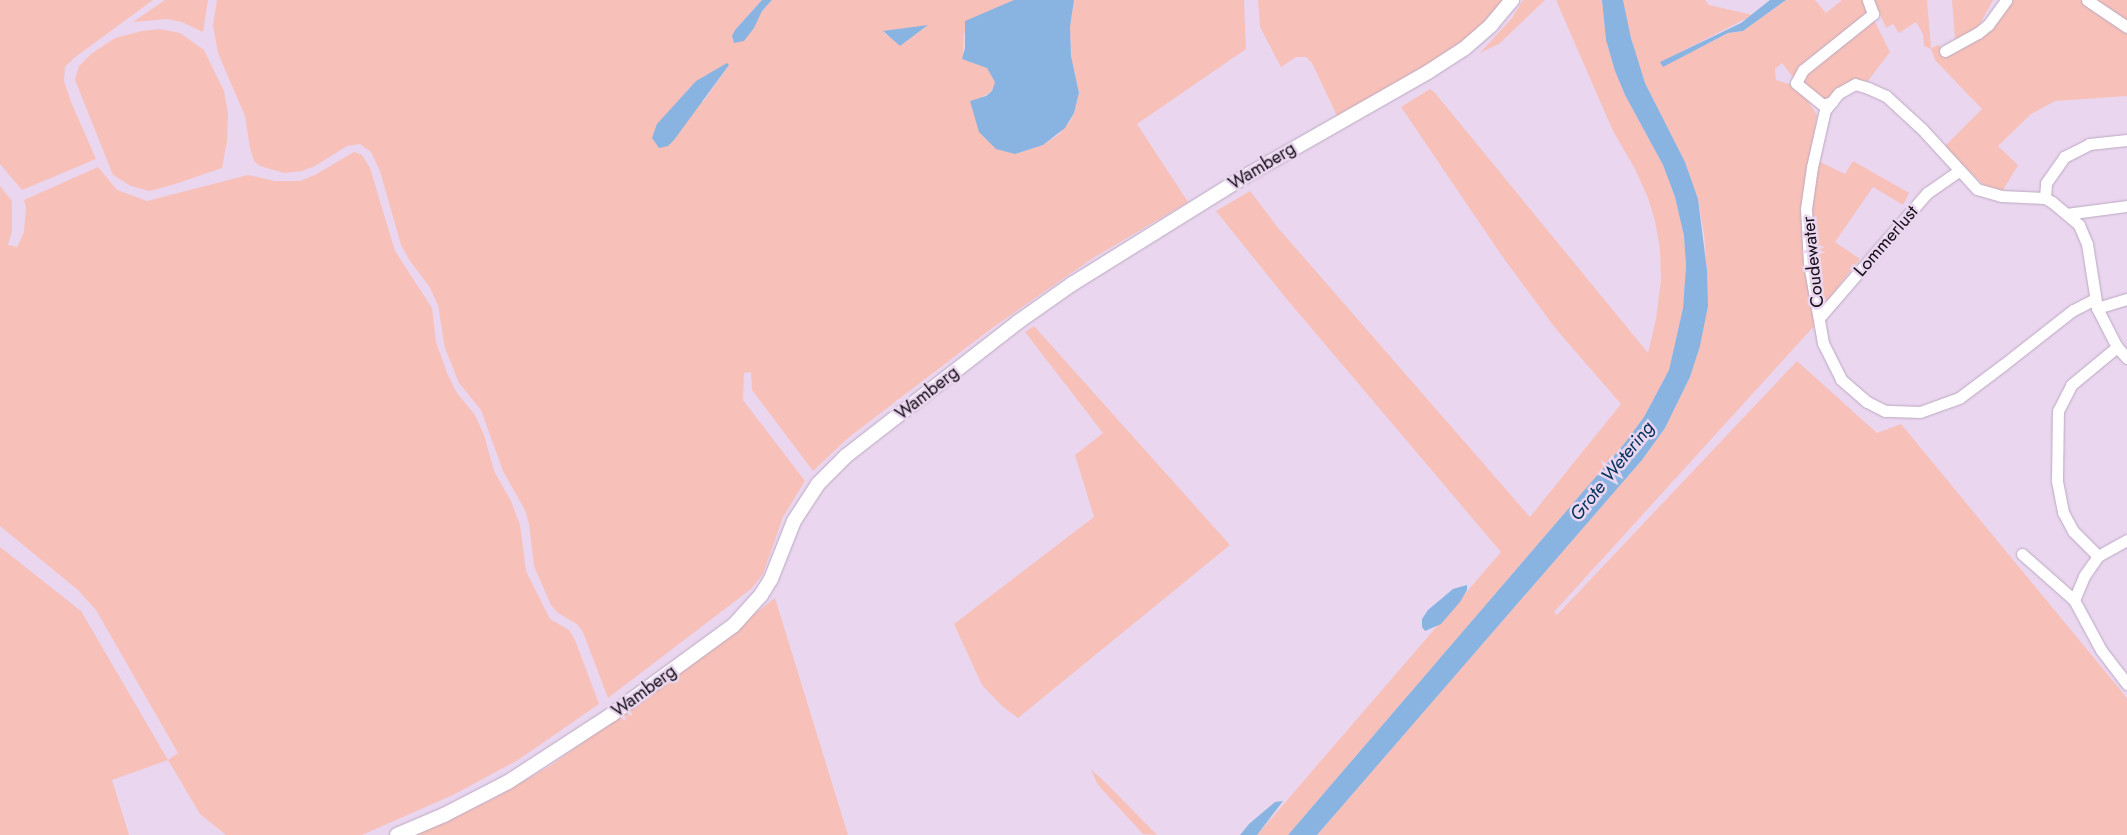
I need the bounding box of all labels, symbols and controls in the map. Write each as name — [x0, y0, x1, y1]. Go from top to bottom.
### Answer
street label: Wamberg — [1225, 138, 1299, 194]
street label: Lommerlust — [1849, 201, 1923, 281]
street label: Coudewater — [1797, 215, 1829, 309]
street label: Wamberg — [891, 362, 963, 424]
water label: Grote Wetering — [1565, 417, 1659, 525]
street label: Wamberg — [608, 660, 680, 722]

